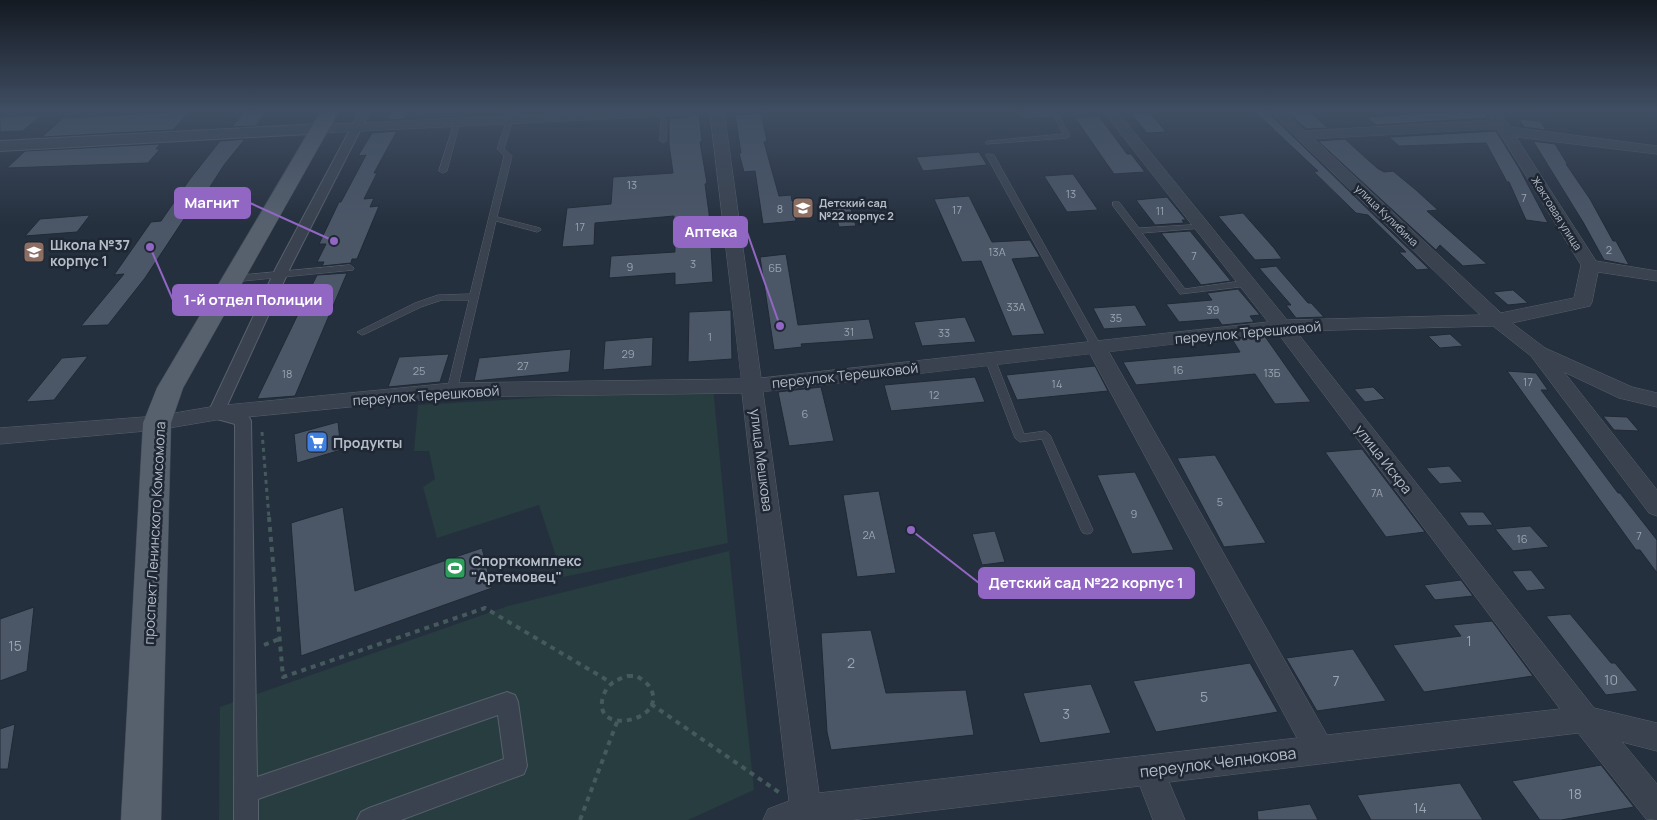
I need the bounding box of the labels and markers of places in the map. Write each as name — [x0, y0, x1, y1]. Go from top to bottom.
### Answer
callout: Магнит — [175, 188, 250, 218]
place label: Детский сад №22 корпус 2 — [819, 195, 894, 223]
school or university icon: Детский сад №22 корпус 2 — [791, 196, 815, 220]
callout: Аптека — [674, 217, 747, 247]
place label: Школа №37 корпус 1 — [50, 235, 130, 270]
school or university icon: Школа №37 корпус 1 — [22, 240, 46, 264]
callout: 1-й отдел Полиции — [173, 285, 332, 315]
supermarket icon: Продукты — [305, 430, 329, 454]
place label: Продукты — [333, 433, 402, 452]
place label: Спорткомплекс "Артемовец" — [471, 551, 582, 586]
sports icon: Спорткомплекс "Артемовец" — [443, 556, 467, 580]
callout: Детский сад №22 корпус 1 — [979, 568, 1194, 598]

